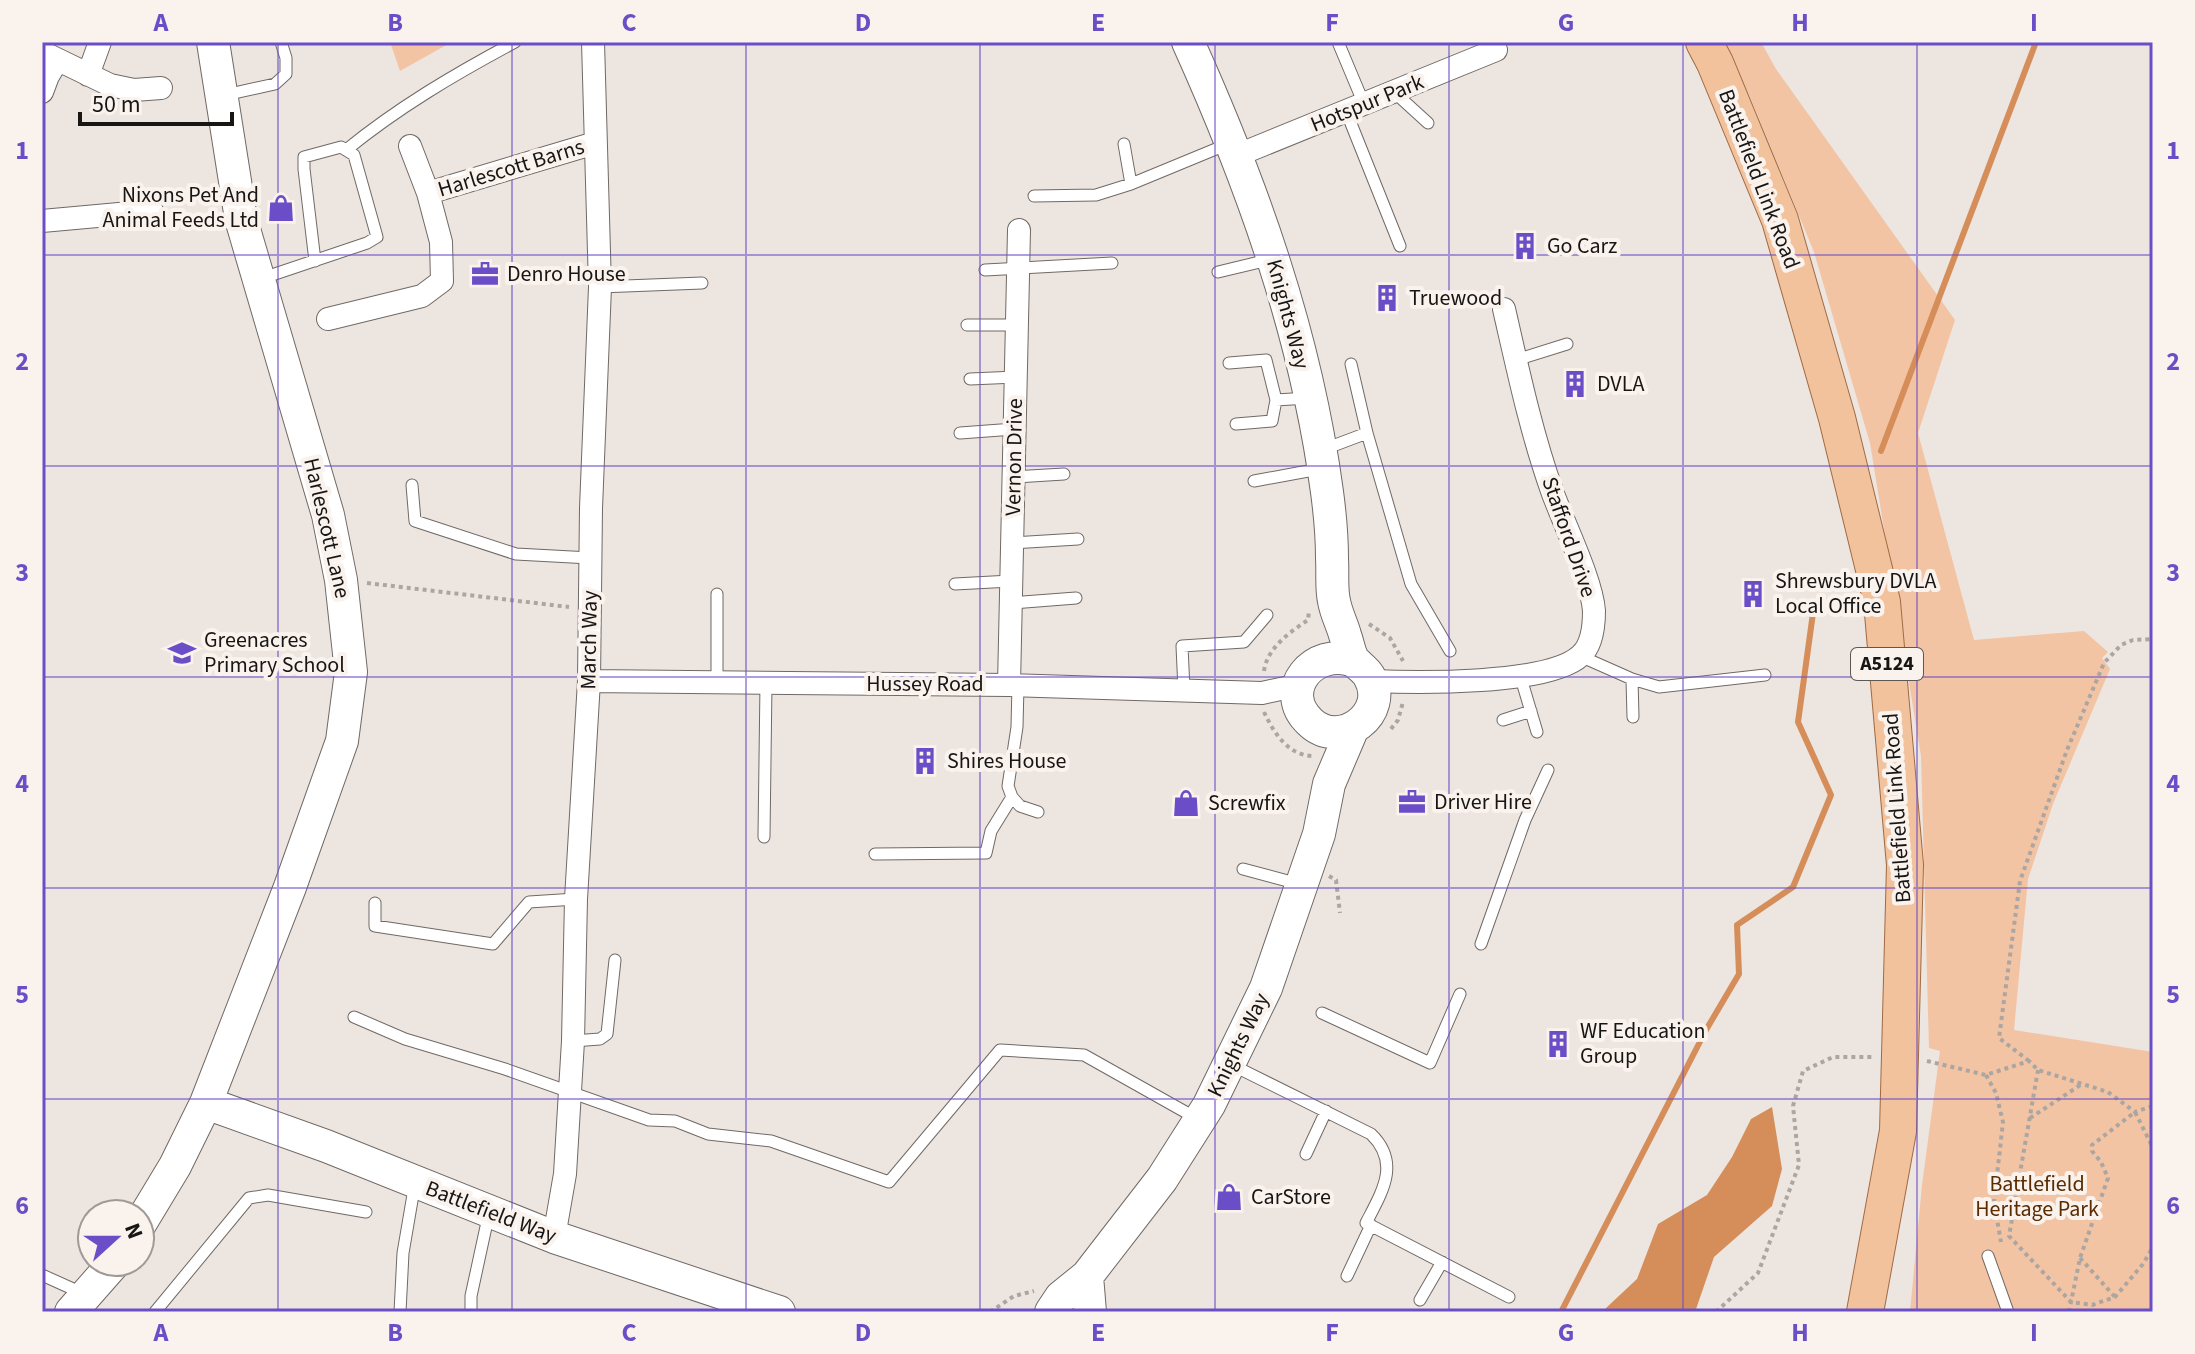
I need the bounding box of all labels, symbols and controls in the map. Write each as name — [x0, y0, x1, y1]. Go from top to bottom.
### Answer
text: A — [153, 4, 170, 41]
text: B — [387, 4, 403, 41]
text: C — [621, 4, 637, 41]
text: D — [855, 4, 871, 41]
text: E — [1091, 4, 1105, 41]
text: F — [1325, 4, 1339, 41]
text: G — [1558, 4, 1574, 41]
text: H — [1791, 4, 1809, 41]
text: I — [2030, 4, 2038, 41]
street label: Hotspur Park — [1306, 66, 1429, 140]
scale bar — [80, 76, 232, 126]
street label: Battlefield Link Road — [1710, 84, 1808, 274]
text: 50 m — [92, 87, 141, 122]
street label: Harlescott Barns — [434, 131, 588, 205]
text: 1 — [15, 132, 29, 169]
text: 1 — [2166, 132, 2180, 169]
place label: Nixons Pet And Animal Feeds Ltd — [102, 179, 259, 236]
shop icon: Nixons Pet And Animal Feeds Ltd — [266, 193, 296, 223]
place label: Go Carz — [1547, 230, 1617, 262]
building icon: Go Carz — [1510, 231, 1540, 261]
street label: Knights Way — [1258, 256, 1318, 373]
place label: Denro House — [507, 258, 626, 290]
office icon: Denro House — [470, 259, 500, 289]
place label: Truewood — [1409, 282, 1502, 314]
building icon: Truewood — [1372, 283, 1402, 313]
text: 2 — [15, 343, 29, 380]
text: 2 — [2166, 343, 2180, 380]
place label: DVLA — [1597, 368, 1644, 400]
building icon: DVLA — [1560, 369, 1590, 399]
street label: Vernon Drive — [997, 398, 1031, 516]
street label: Harlescott Lane — [295, 454, 359, 602]
street label: Stafford Drive — [1533, 473, 1605, 602]
text: 3 — [15, 554, 29, 591]
text: 3 — [2166, 554, 2180, 591]
place label: Shrewsbury DVLA Local Office — [1775, 565, 1937, 622]
building icon: Shrewsbury DVLA Local Office — [1738, 579, 1768, 609]
street label: March Way — [572, 589, 606, 690]
place label: Greenacres Primary School — [204, 624, 345, 681]
school or university icon: Greenacres Primary School — [167, 638, 197, 668]
road number: A5124 — [1851, 648, 1923, 680]
street label: Hussey Road — [866, 668, 984, 700]
street label: Battlefield Link Road — [1874, 712, 1920, 904]
place label: Shires House — [947, 745, 1067, 777]
building icon: Shires House — [910, 746, 940, 776]
text: 4 — [15, 765, 29, 802]
text: 4 — [2166, 765, 2180, 802]
place label: Driver Hire — [1434, 786, 1532, 818]
place label: Screwfix — [1208, 787, 1286, 819]
office icon: Driver Hire — [1397, 787, 1427, 817]
shop icon: Screwfix — [1171, 788, 1201, 818]
text: 5 — [15, 976, 29, 1013]
text: 5 — [2166, 976, 2180, 1013]
street label: Knights Way — [1199, 987, 1277, 1103]
place label: WF Education Group — [1580, 1015, 1706, 1072]
building icon: WF Education Group — [1543, 1029, 1573, 1059]
park label: Battlefield Heritage Park — [1975, 1168, 2099, 1225]
street label: Battlefield Way — [421, 1172, 562, 1252]
place label: CarStore — [1251, 1181, 1331, 1213]
shop icon: CarStore — [1214, 1182, 1244, 1212]
text: 6 — [15, 1187, 29, 1224]
text: 6 — [2166, 1187, 2180, 1224]
north arrow — [76, 1198, 156, 1278]
text: N — [116, 1219, 151, 1244]
text: A — [153, 1314, 170, 1351]
text: B — [387, 1314, 403, 1351]
text: C — [621, 1314, 637, 1351]
text: D — [855, 1314, 871, 1351]
text: E — [1091, 1314, 1105, 1351]
text: F — [1325, 1314, 1339, 1351]
text: G — [1558, 1314, 1574, 1351]
text: H — [1791, 1314, 1809, 1351]
text: I — [2030, 1314, 2038, 1351]

